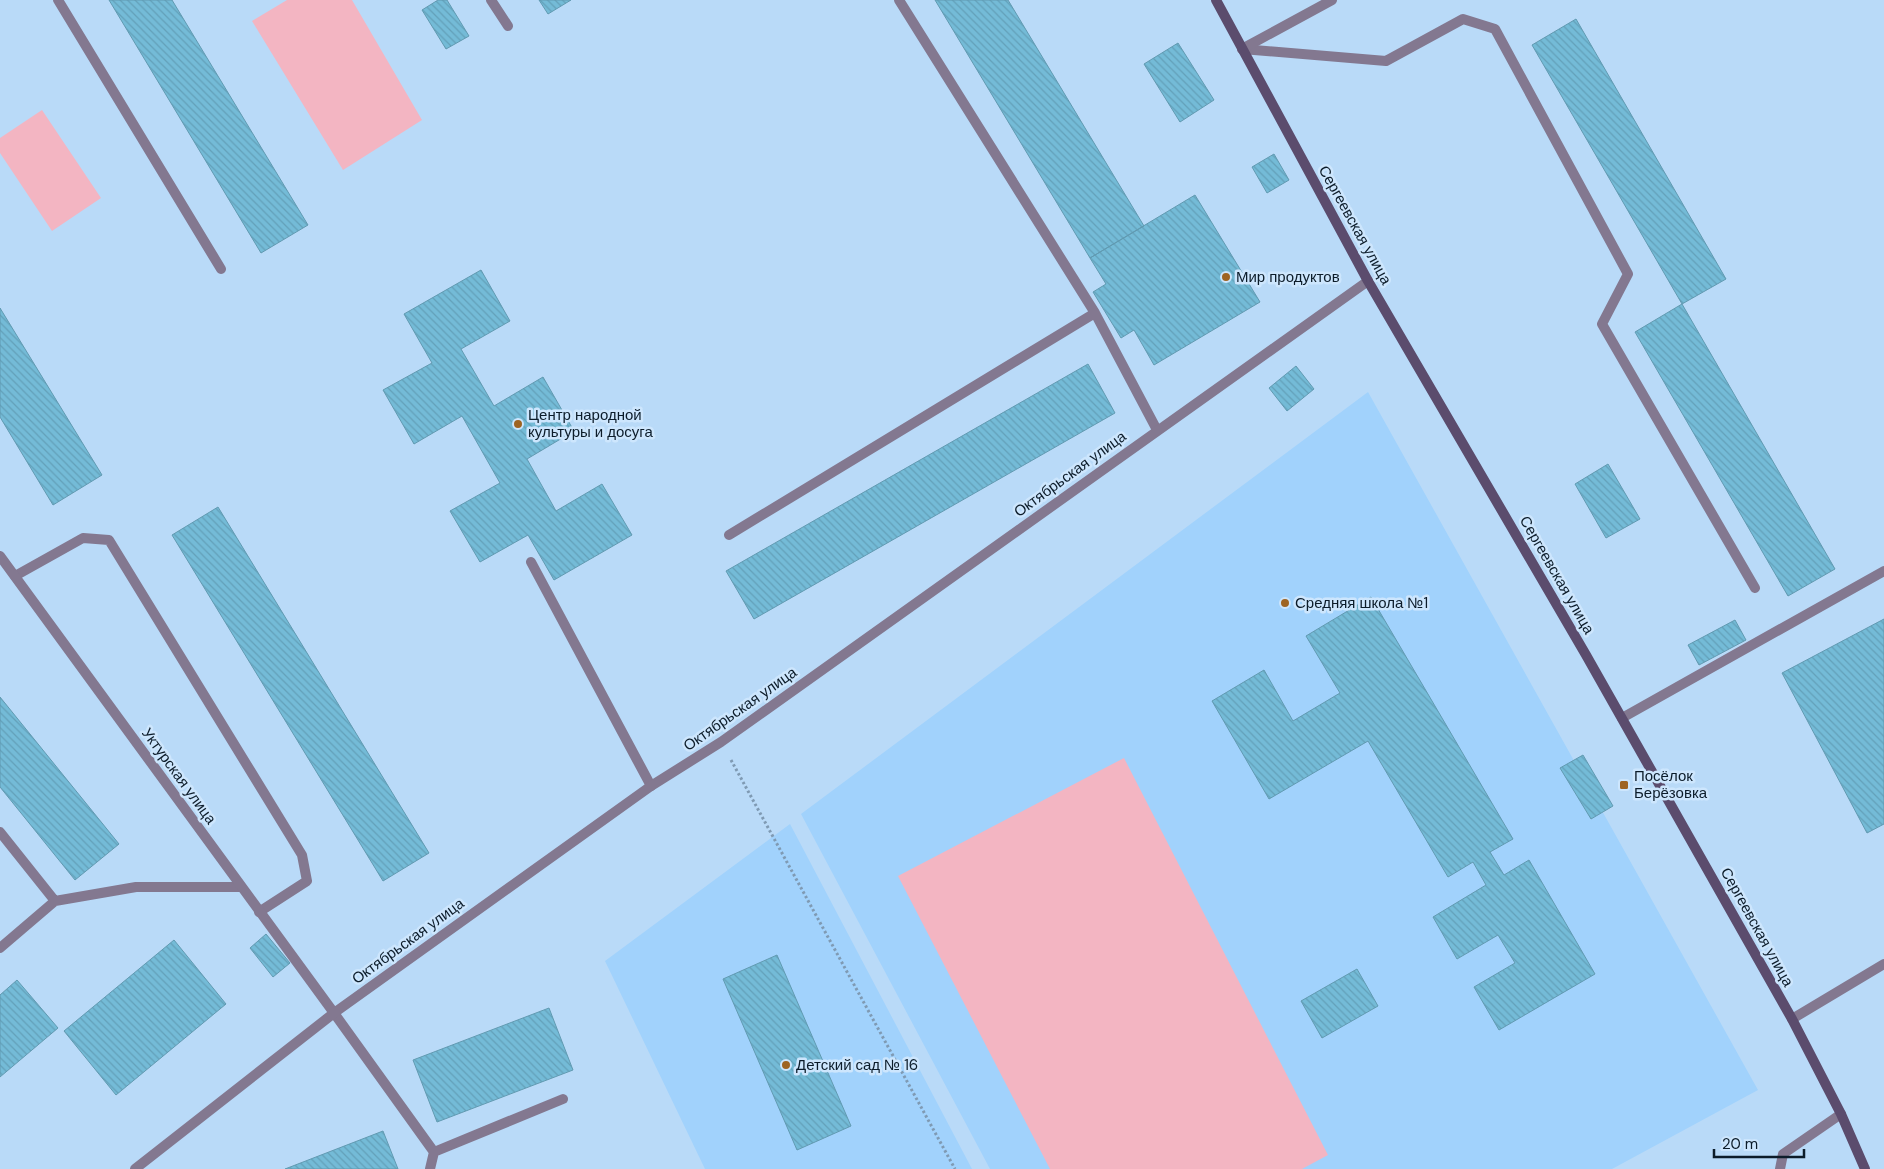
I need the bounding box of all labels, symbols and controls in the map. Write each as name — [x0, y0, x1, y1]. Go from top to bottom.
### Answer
street label: Сергеевская улица — [1314, 162, 1396, 289]
place label: Мир продуктов — [1236, 267, 1340, 287]
marker: Мир продуктов — [1220, 271, 1232, 283]
place label: Центр народной культуры и досуга — [528, 405, 653, 442]
marker: Центр народной культуры и досуга — [512, 418, 524, 430]
street label: Октябрьская улица — [1010, 426, 1131, 522]
street label: Сергеевская улица — [1515, 512, 1599, 638]
place label: Средняя школа №1 — [1295, 593, 1428, 613]
marker: Средняя школа №1 — [1279, 597, 1291, 609]
street label: Октябрьская улица — [679, 662, 801, 756]
street label: Уктурская улица — [137, 724, 221, 829]
place label: Посёлок Берёзовка — [1634, 766, 1708, 803]
marker: Посёлок Берёзовка — [1618, 779, 1630, 791]
street label: Сергеевская улица — [1716, 864, 1798, 991]
street label: Октябрьская улица — [348, 893, 469, 989]
place label: Детский сад № 16 — [796, 1055, 918, 1075]
marker: Детский сад № 16 — [780, 1059, 792, 1071]
scale bar — [1714, 1126, 1804, 1158]
text: 20 m — [1722, 1134, 1758, 1154]

